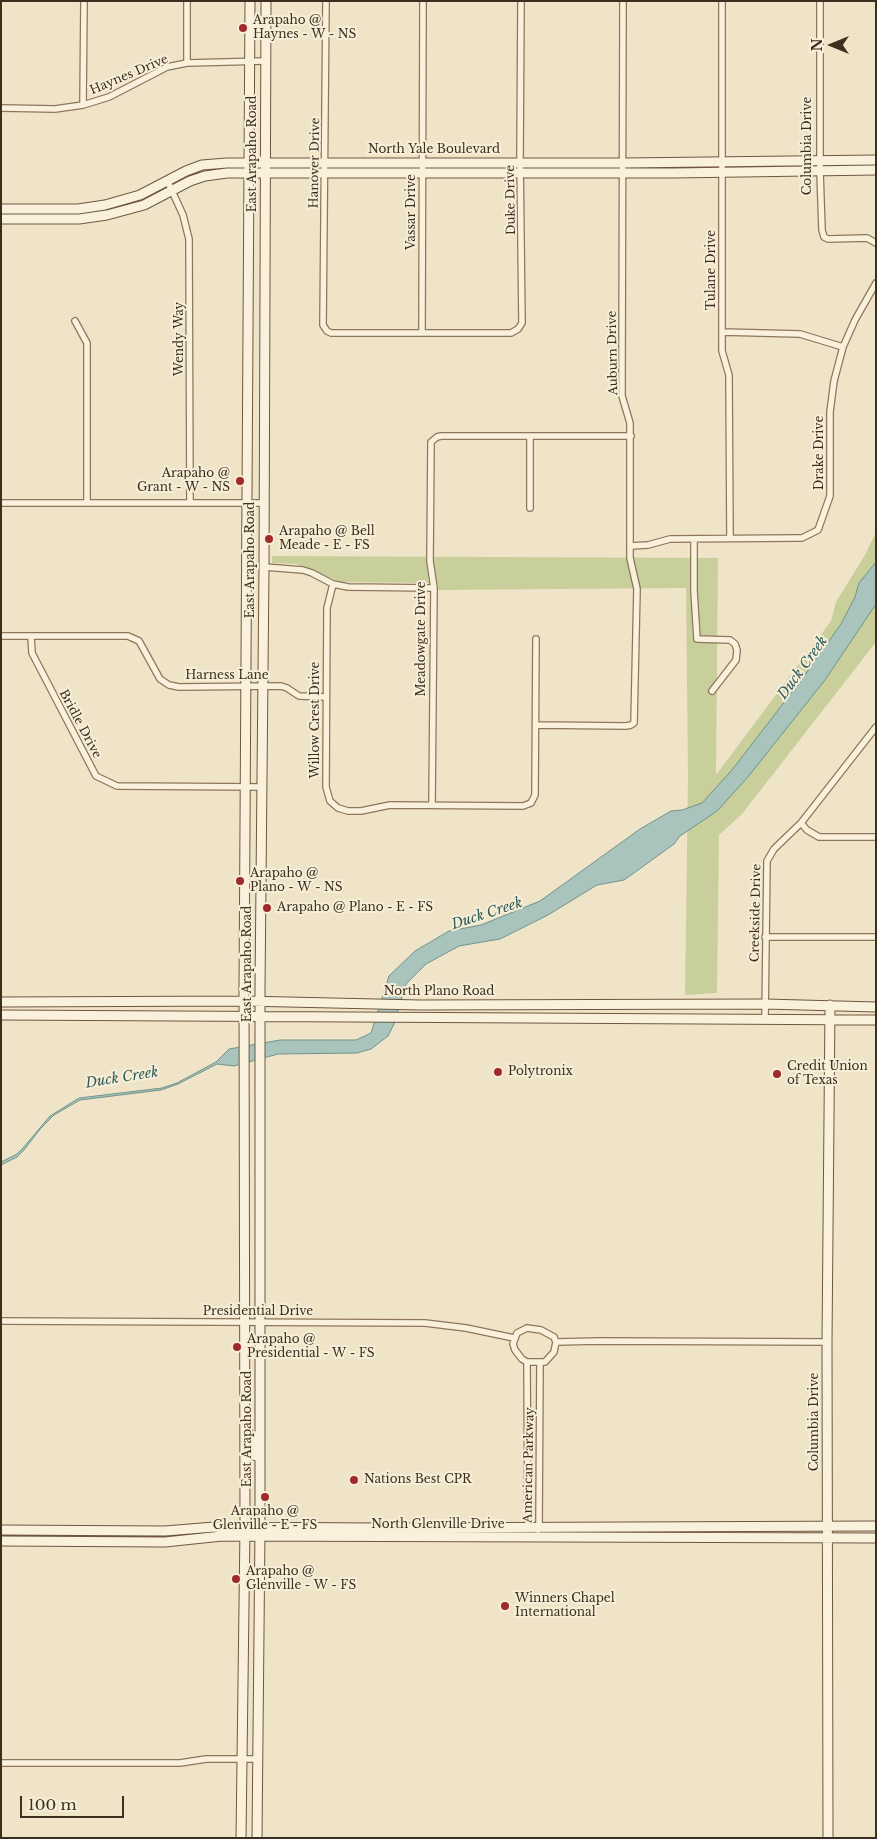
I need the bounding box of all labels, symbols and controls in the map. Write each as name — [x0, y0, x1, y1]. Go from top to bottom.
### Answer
place label: Arapaho @ Haynes - W - NS — [253, 14, 356, 42]
north arrow — [807, 20, 857, 70]
marker: Arapaho @ Haynes - W - NS — [237, 22, 249, 34]
text: N — [808, 38, 826, 52]
street label: Haynes Drive — [88, 52, 170, 98]
street label: East Arapaho Road — [246, 96, 260, 212]
street label: Columbia Drive — [801, 97, 815, 195]
street label: Hanover Drive — [307, 117, 323, 209]
street label: North Yale Boulevard — [368, 143, 500, 157]
street label: Duke Drive — [503, 165, 519, 235]
street label: Vassar Drive — [405, 174, 419, 250]
street label: Tulane Drive — [705, 230, 719, 310]
street label: Wendy Way — [173, 302, 187, 376]
street label: Auburn Drive — [605, 310, 621, 396]
street label: Drake Drive — [813, 416, 827, 490]
place label: Arapaho @ Grant - W - NS — [137, 467, 230, 495]
marker: Arapaho @ Grant - W - NS — [234, 475, 246, 487]
street label: East Arapaho Road — [244, 502, 258, 618]
place label: Arapaho @ Bell Meade - E - FS — [279, 525, 375, 553]
marker: Arapaho @ Bell Meade - E - FS — [263, 533, 275, 545]
street label: Meadowgate Drive — [415, 581, 429, 697]
water label: Duck Creek — [775, 633, 831, 703]
street label: Willow Crest Drive — [309, 662, 323, 778]
street label: Harness Lane — [185, 669, 269, 683]
street label: Bridle Drive — [56, 687, 104, 761]
street label: Creekside Drive — [748, 864, 764, 962]
place label: Arapaho @ Plano - W - NS — [250, 867, 342, 895]
marker: Arapaho @ Plano - W - NS — [234, 875, 246, 887]
water label: Duck Creek — [449, 895, 525, 933]
place label: Arapaho @ Plano - E - FS — [277, 901, 433, 915]
marker: Arapaho @ Plano - E - FS — [261, 902, 273, 914]
street label: East Arapaho Road — [241, 906, 255, 1022]
street label: North Plano Road — [384, 985, 494, 999]
place label: Credit Union of Texas — [787, 1060, 868, 1088]
water label: Duck Creek — [84, 1064, 160, 1092]
place label: Polytronix — [508, 1065, 573, 1079]
marker: Polytronix — [492, 1066, 504, 1078]
marker: Credit Union of Texas — [771, 1068, 783, 1080]
street label: Presidential Drive — [203, 1305, 313, 1319]
place label: Arapaho @ Presidential - W - FS — [247, 1333, 374, 1361]
marker: Arapaho @ Presidential - W - FS — [231, 1341, 243, 1353]
street label: East Arapaho Road — [241, 1371, 255, 1487]
street label: Columbia Drive — [808, 1373, 822, 1471]
street label: American Parkway — [521, 1407, 537, 1523]
place label: Nations Best CPR — [364, 1473, 471, 1487]
marker: Nations Best CPR — [348, 1474, 360, 1486]
marker: Arapaho @ Glenville - E - FS — [259, 1491, 271, 1503]
place label: Arapaho @ Glenville - E - FS — [213, 1505, 317, 1533]
street label: North Glenville Drive — [371, 1518, 505, 1532]
place label: Arapaho @ Glenville - W - FS — [246, 1565, 356, 1593]
marker: Arapaho @ Glenville - W - FS — [230, 1573, 242, 1585]
place label: Winners Chapel International — [515, 1592, 615, 1620]
marker: Winners Chapel International — [499, 1600, 511, 1612]
scale bar — [22, 1786, 126, 1818]
text: 100 m — [28, 1795, 77, 1814]

